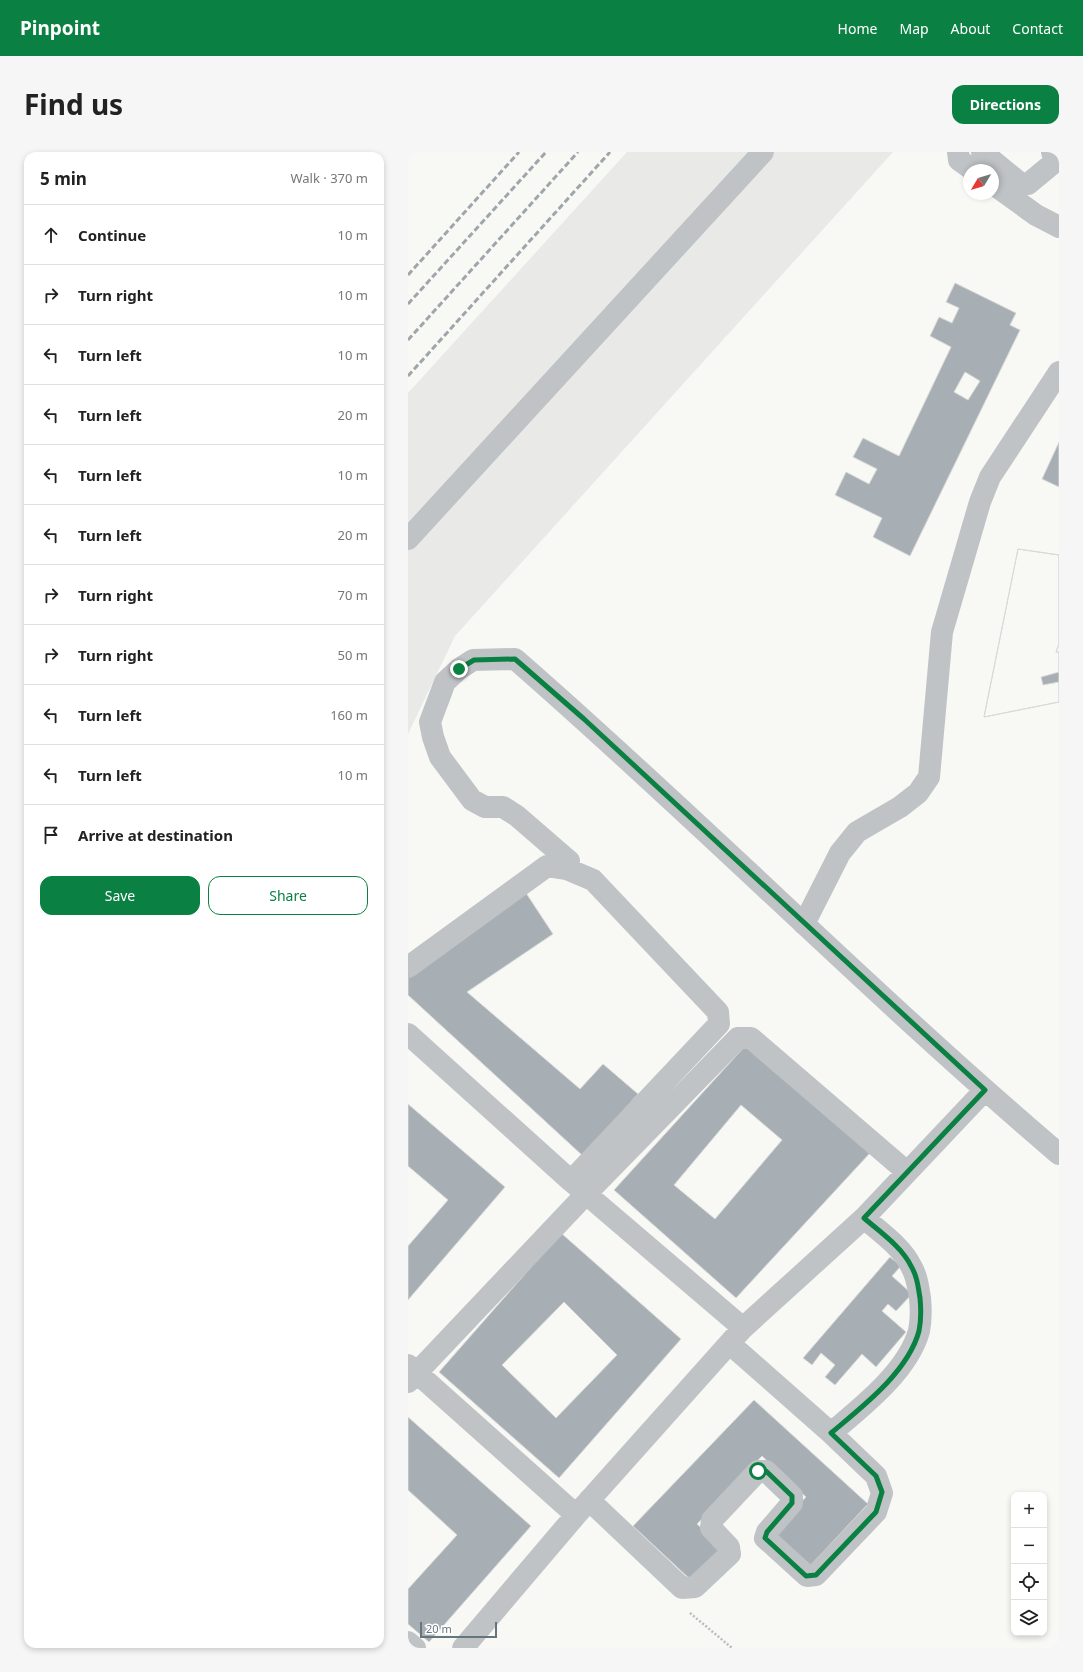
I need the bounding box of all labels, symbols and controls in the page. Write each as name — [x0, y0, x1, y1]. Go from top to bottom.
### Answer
text: Pinpoint — [20, 15, 100, 41]
text: Home — [838, 19, 877, 38]
text: Map — [899, 19, 929, 38]
text: About — [951, 19, 990, 38]
text: Contact — [1012, 19, 1063, 38]
text: Find us — [24, 85, 123, 123]
button: Directions — [952, 85, 1059, 124]
north arrow — [963, 164, 999, 200]
text: 5 min — [40, 167, 87, 190]
text: Walk · 370 m — [290, 169, 368, 187]
icon: ahead — [40, 224, 62, 246]
text: Continue — [78, 225, 146, 245]
text: 10 m — [338, 226, 368, 244]
icon: right — [40, 284, 62, 306]
text: Turn right — [78, 285, 153, 305]
text: 10 m — [338, 286, 368, 304]
icon: left — [40, 344, 62, 366]
text: Turn left — [78, 345, 142, 365]
text: 10 m — [338, 346, 368, 364]
icon: left — [40, 404, 62, 426]
text: Turn left — [78, 405, 142, 425]
text: 20 m — [338, 406, 368, 424]
icon: left — [40, 464, 62, 486]
text: Turn left — [78, 465, 142, 485]
text: 10 m — [338, 466, 368, 484]
icon: left — [40, 524, 62, 546]
text: Turn left — [78, 525, 142, 545]
text: 20 m — [338, 526, 368, 544]
icon: right — [40, 584, 62, 606]
text: Turn right — [78, 585, 153, 605]
text: 70 m — [338, 586, 368, 604]
icon: right — [40, 644, 62, 666]
text: Turn right — [78, 645, 153, 665]
text: 50 m — [338, 646, 368, 664]
route end — [450, 660, 468, 678]
icon: left — [40, 704, 62, 726]
text: Turn left — [78, 705, 142, 725]
text: 160 m — [330, 706, 368, 724]
icon: left — [40, 764, 62, 786]
text: Turn left — [78, 765, 142, 785]
text: 10 m — [338, 766, 368, 784]
icon: arrive — [40, 824, 62, 846]
text: Arrive at destination — [78, 825, 233, 845]
button: Save — [40, 876, 200, 915]
button: Share — [208, 876, 368, 915]
route start — [749, 1462, 767, 1480]
map controls — [1011, 1492, 1047, 1636]
button: + — [1011, 1492, 1047, 1528]
button: − — [1011, 1528, 1047, 1564]
button: locate — [1011, 1564, 1047, 1600]
button: layers — [1011, 1600, 1047, 1636]
scale bar — [420, 1620, 497, 1639]
text: 20 m — [426, 1621, 452, 1636]

